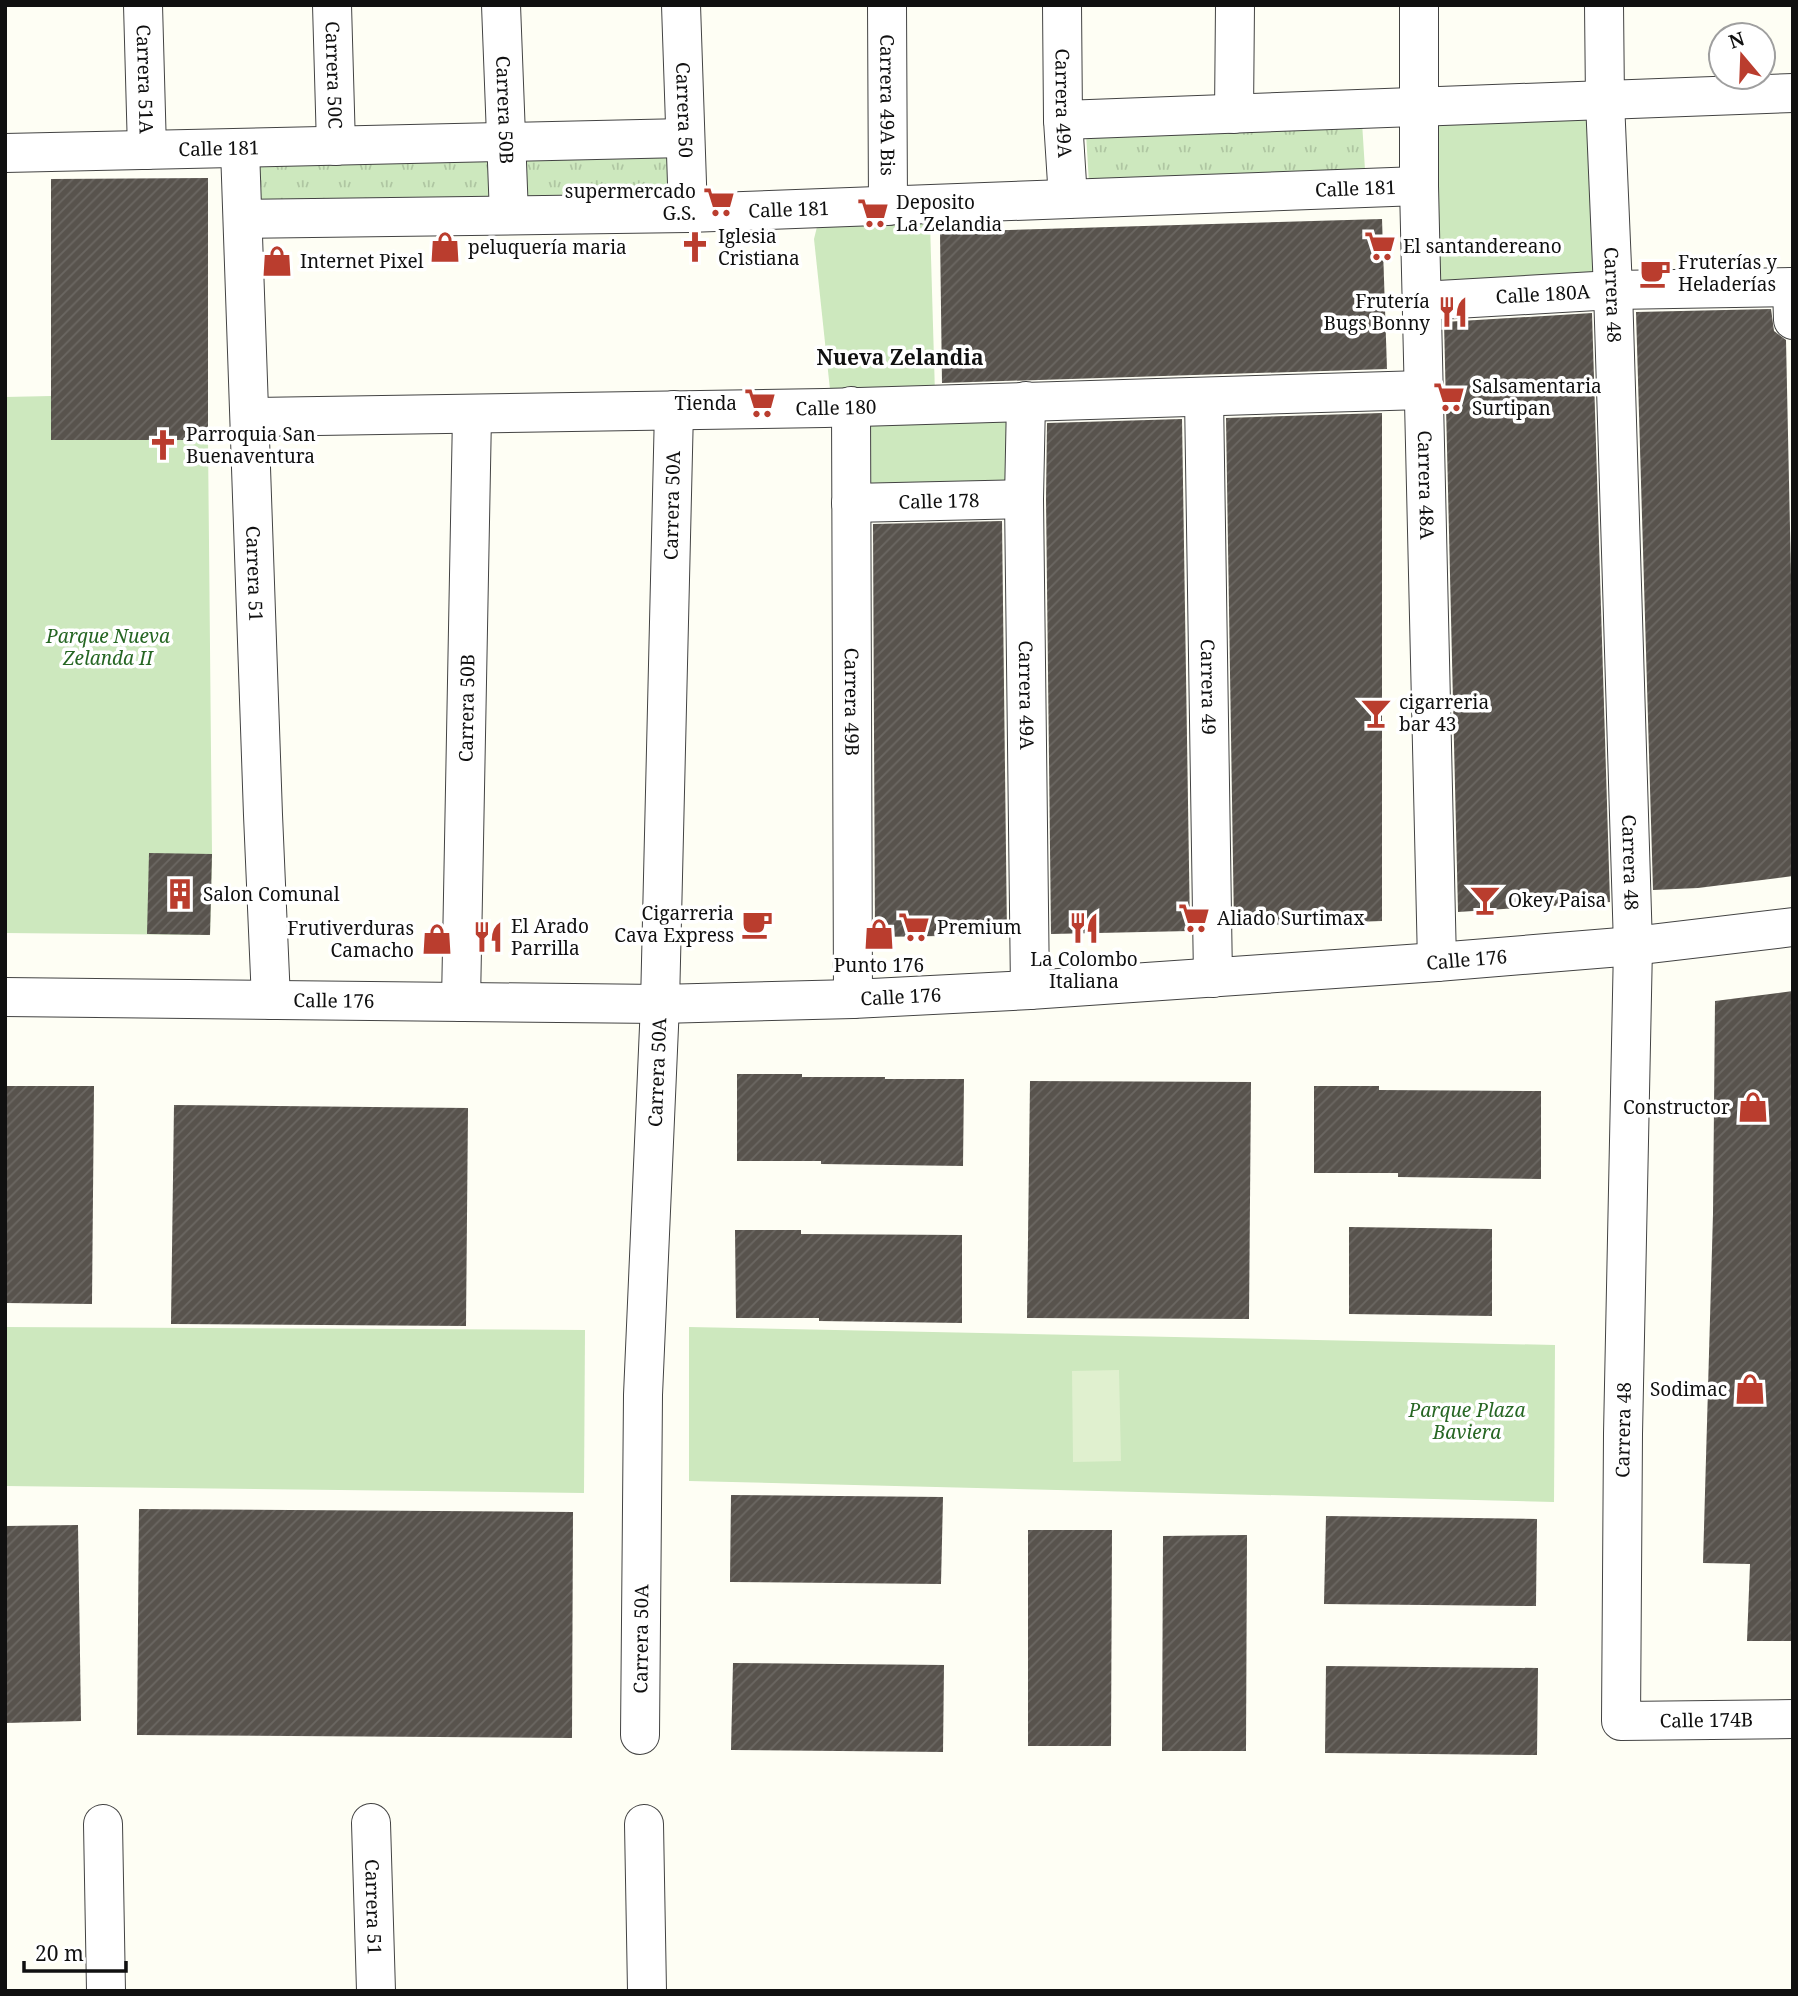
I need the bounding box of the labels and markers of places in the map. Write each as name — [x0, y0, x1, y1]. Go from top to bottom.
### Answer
place label: supermercado G.S. — [565, 178, 696, 226]
supermarket icon: supermercado G.S. — [702, 185, 736, 219]
place label: Deposito La Zelandia — [896, 189, 1002, 237]
supermarket icon: Deposito La Zelandia — [856, 196, 890, 230]
place label: Iglesia Cristiana — [718, 223, 800, 271]
supermarket icon: El santandereano — [1363, 229, 1397, 263]
shop icon: peluquería maria — [428, 230, 462, 264]
church icon: Iglesia Cristiana — [678, 230, 712, 264]
place label: El santandereano — [1403, 233, 1562, 259]
place label: peluquería maria — [468, 234, 627, 260]
shop icon: Internet Pixel — [260, 244, 294, 278]
place label: Internet Pixel — [300, 248, 424, 274]
place label: Fruterías y Heladerías — [1678, 249, 1777, 297]
cafe icon: Fruterías y Heladerías — [1638, 256, 1672, 290]
place label: Frutería Bugs Bonny — [1324, 288, 1430, 336]
restaurant icon: Frutería Bugs Bonny — [1436, 295, 1470, 329]
place label: Salsamentaria Surtipan — [1472, 373, 1602, 421]
supermarket icon: Salsamentaria Surtipan — [1432, 380, 1466, 414]
supermarket icon: Tienda — [743, 386, 777, 420]
place label: Tienda — [674, 390, 737, 416]
place label: Parroquia San Buenaventura — [186, 421, 316, 469]
church icon: Parroquia San Buenaventura — [146, 428, 180, 462]
place label: cigarreria bar 43 — [1399, 689, 1489, 737]
bar icon: cigarreria bar 43 — [1359, 696, 1393, 730]
building icon: Salon Comunal — [163, 877, 197, 911]
place label: Salon Comunal — [203, 881, 340, 907]
bar icon: Okey Paisa — [1468, 883, 1502, 917]
place label: Okey Paisa — [1508, 887, 1606, 913]
place label: Cigarreria Cava Express — [614, 900, 734, 948]
supermarket icon: Aliado Surtimax — [1177, 901, 1211, 935]
place label: Aliado Surtimax — [1217, 905, 1364, 931]
cafe icon: Cigarreria Cava Express — [740, 907, 774, 941]
supermarket icon: Premium — [897, 910, 931, 944]
restaurant icon: La Colombo Italiana — [1067, 911, 1101, 945]
place label: El Arado Parrilla — [511, 913, 589, 961]
place label: Premium — [937, 914, 1022, 940]
place label: Frutiverduras Camacho — [287, 915, 414, 963]
shop icon: Punto 176 — [862, 917, 896, 951]
restaurant icon: El Arado Parrilla — [471, 920, 505, 954]
shop icon: Frutiverduras Camacho — [420, 922, 454, 956]
place label: La Colombo Italiana — [1030, 946, 1138, 994]
place label: Punto 176 — [834, 952, 924, 978]
shop icon: Constructor — [1736, 1090, 1770, 1124]
place label: Constructor — [1623, 1094, 1730, 1120]
shop icon: Sodimac — [1733, 1372, 1767, 1406]
place label: Sodimac — [1650, 1376, 1727, 1402]

